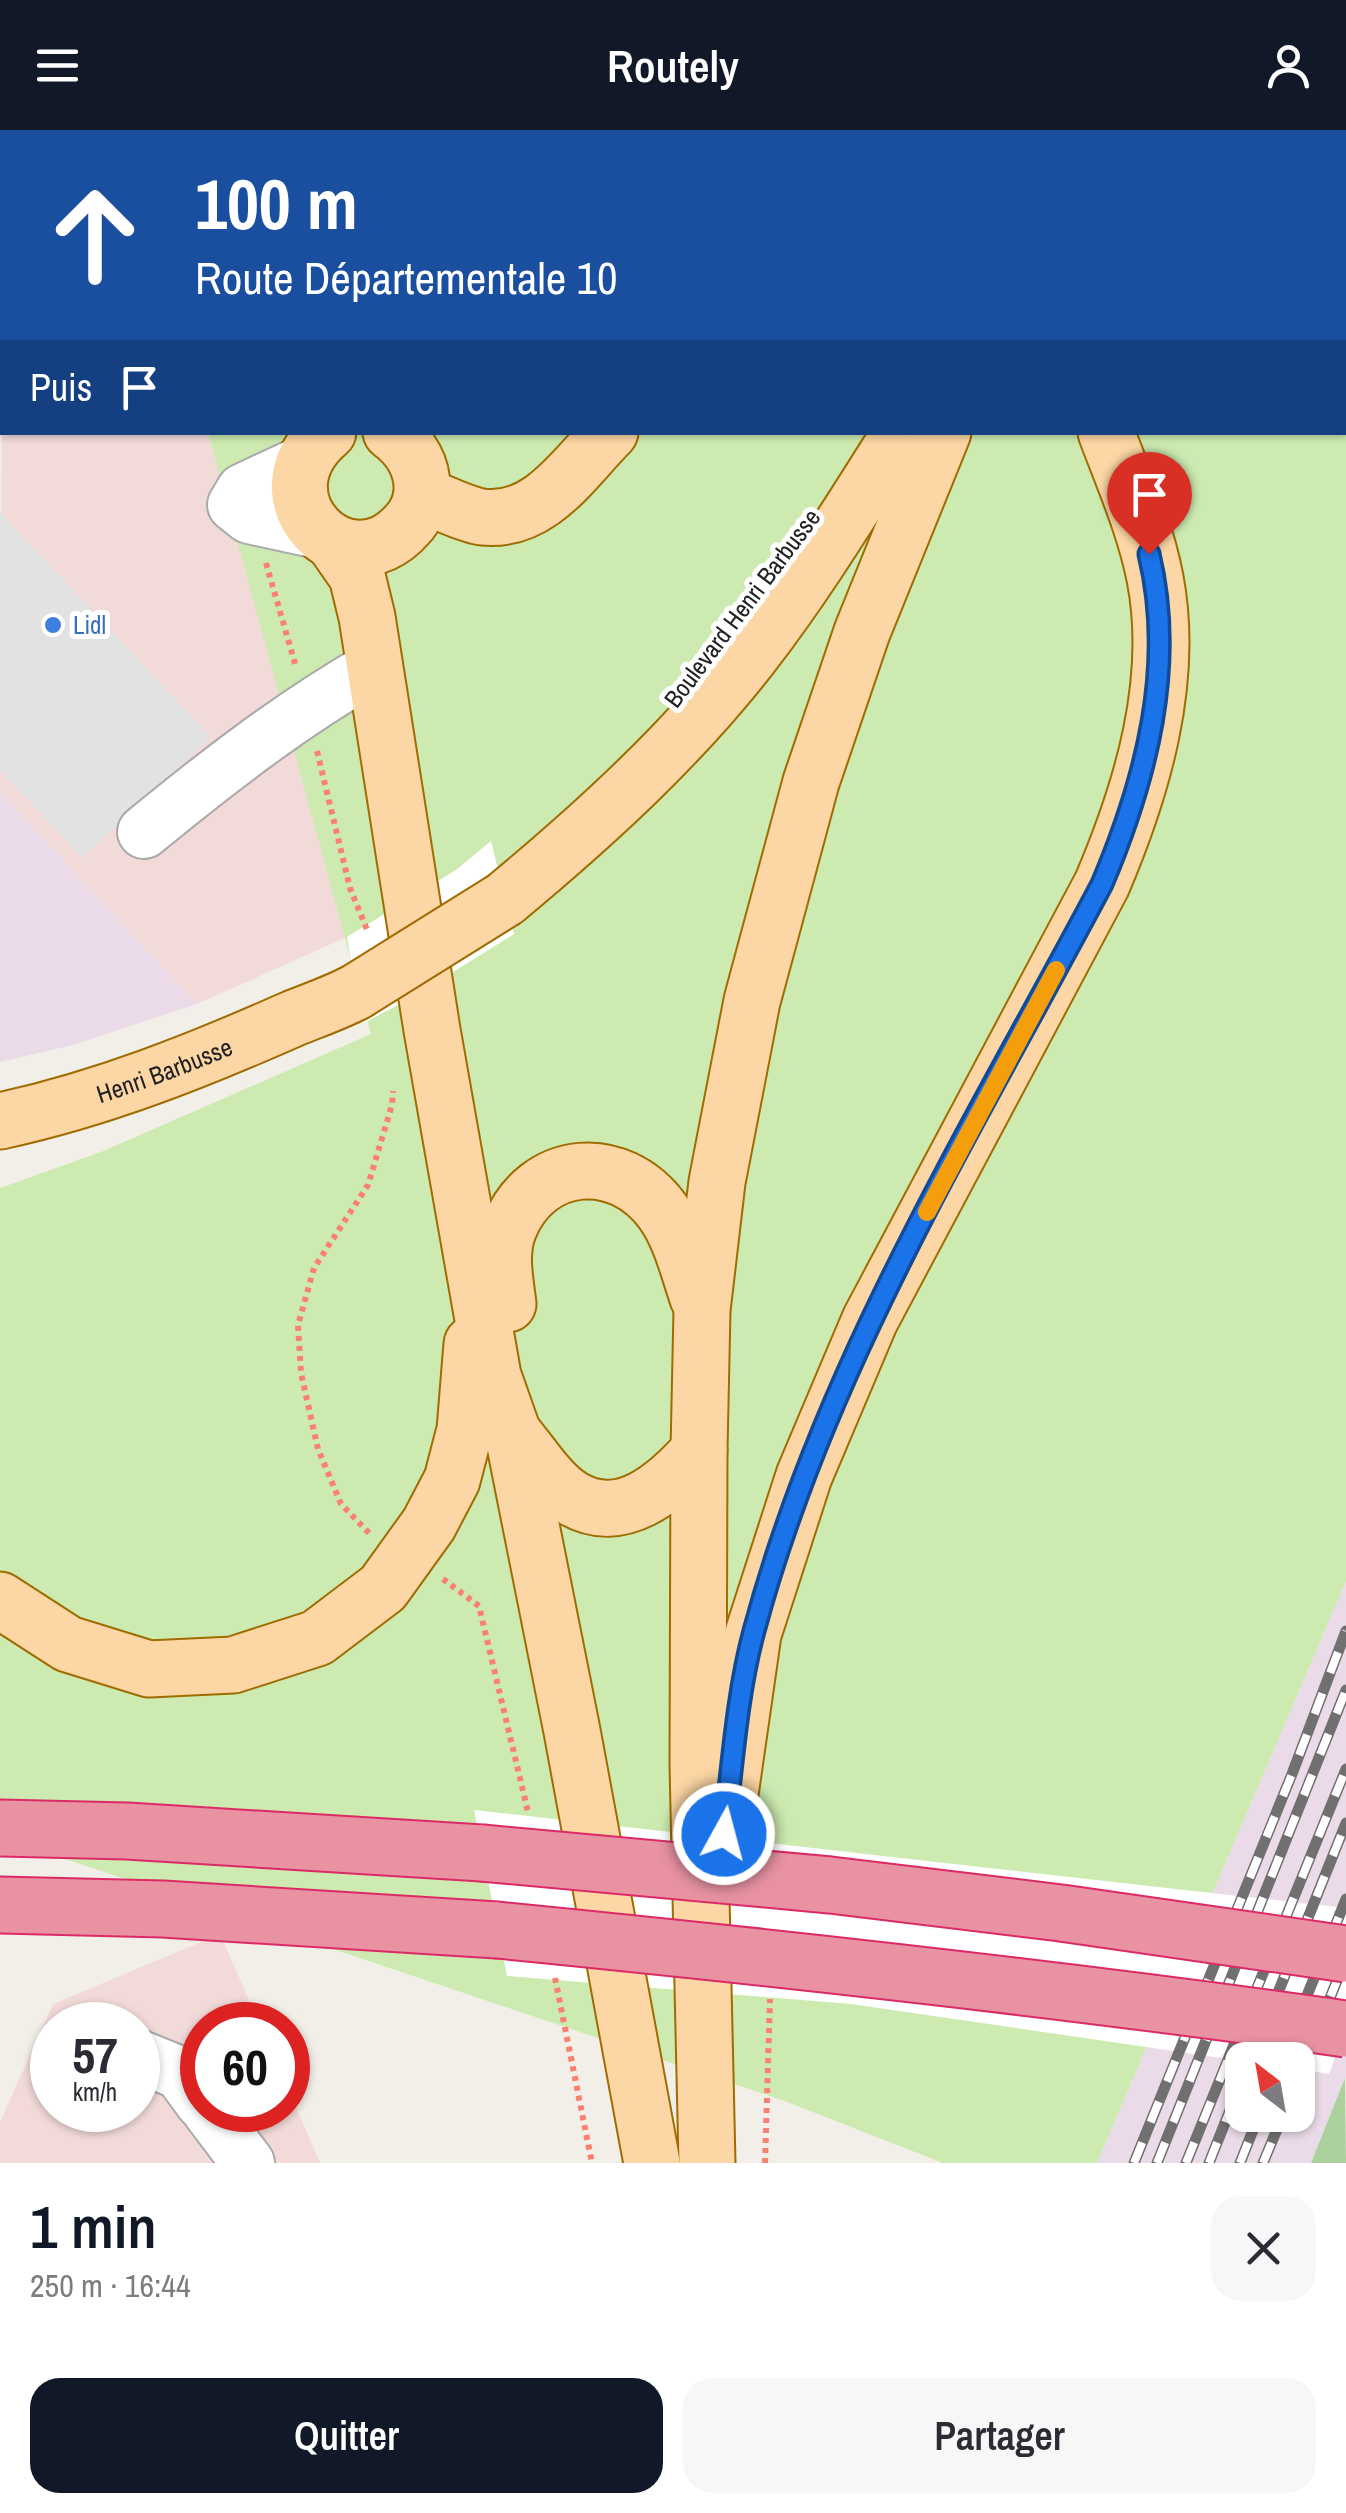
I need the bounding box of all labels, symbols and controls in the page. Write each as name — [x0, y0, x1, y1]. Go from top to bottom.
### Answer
text: Routely — [607, 35, 739, 96]
icon: menu — [30, 38, 85, 93]
icon: person — [1261, 38, 1316, 93]
text: 100 m — [195, 157, 358, 251]
icon: ahead — [30, 170, 160, 300]
text: Route Départementale 10 — [195, 247, 618, 308]
icon: arrive — [112, 360, 167, 415]
text: Puis — [30, 362, 92, 413]
pin — [1107, 452, 1192, 555]
icon: arrive — [1122, 467, 1177, 522]
street label: Boulevard Henri Barbusse — [656, 502, 828, 714]
place label: Lidl — [73, 608, 106, 642]
marker: Lidl — [42, 614, 64, 636]
street label: Henri Barbusse — [92, 1030, 237, 1111]
position arrow — [672, 1782, 776, 1886]
speed limit sign: 60 — [180, 2002, 310, 2132]
text: 57 — [72, 2021, 118, 2089]
north arrow — [1225, 2042, 1315, 2132]
map controls — [1225, 2042, 1315, 2132]
text: km/h — [73, 2075, 117, 2109]
text: 1 min — [30, 2186, 157, 2267]
button: close — [1211, 2196, 1316, 2301]
text: 250 m · 16:44 — [30, 2264, 190, 2307]
button: Quitter — [30, 2378, 663, 2493]
button: Partager — [683, 2378, 1316, 2493]

